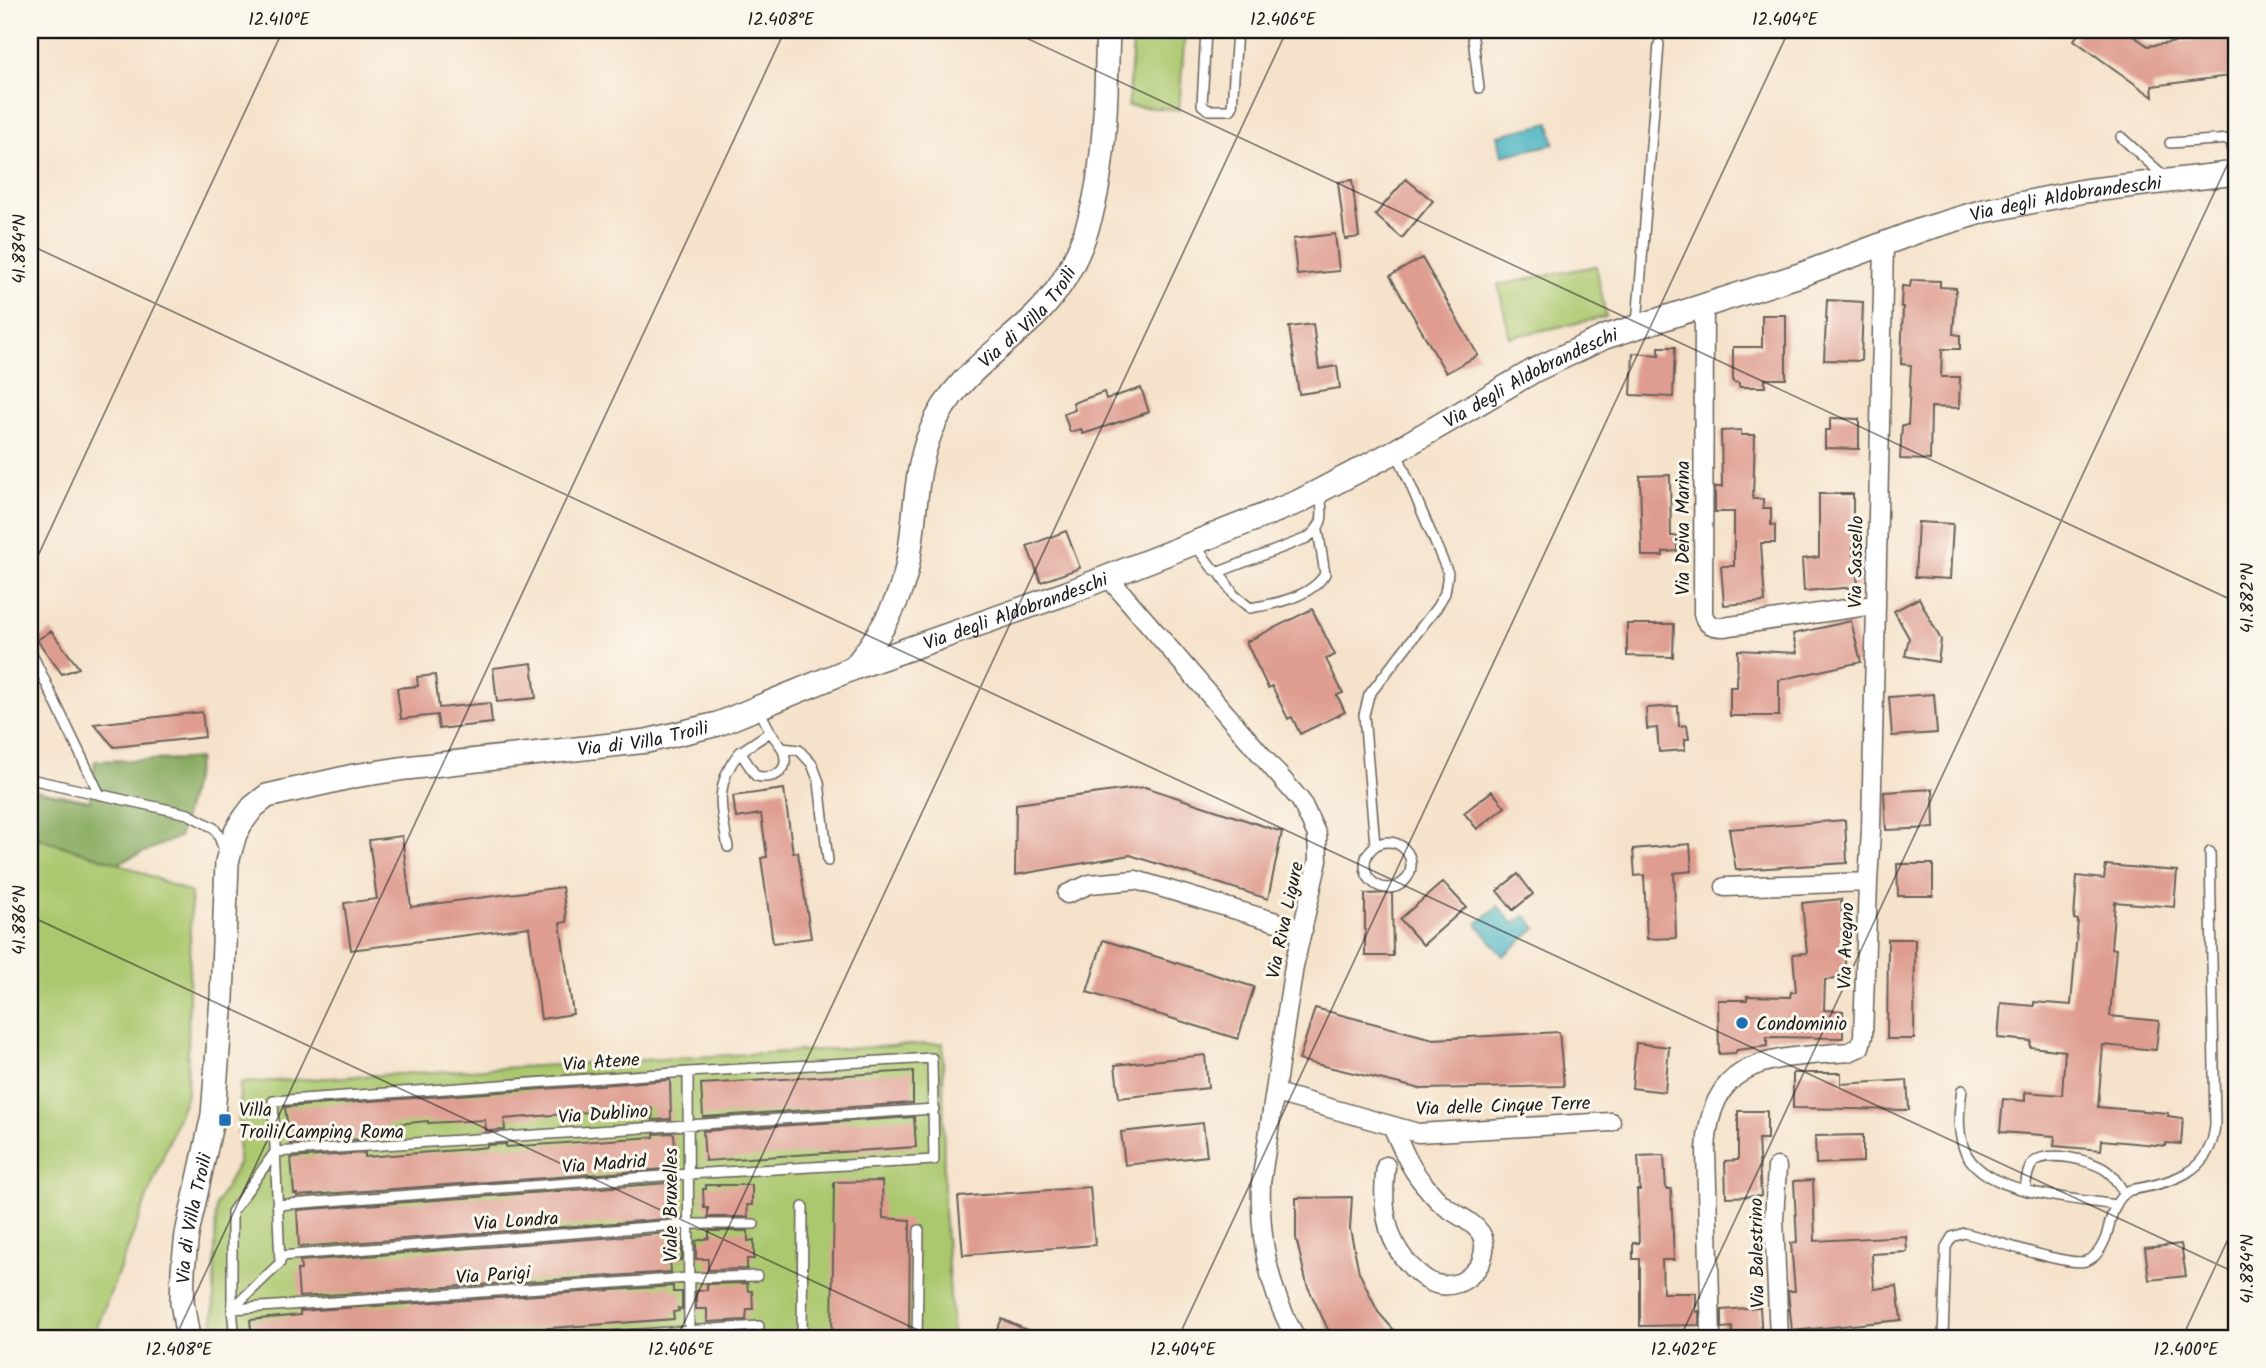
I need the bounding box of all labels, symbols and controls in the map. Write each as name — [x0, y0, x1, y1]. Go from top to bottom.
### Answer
text: 12.410°E — [248, 6, 310, 35]
text: 12.408°E — [748, 6, 815, 35]
text: 12.406°E — [1250, 6, 1316, 35]
text: 12.404°E — [1752, 6, 1818, 35]
street label: Via degli Aldobrandeschi — [1967, 169, 2165, 231]
text: 41.884°N — [6, 214, 35, 284]
street label: Via di Villa Troili — [972, 261, 1086, 376]
street label: Via degli Aldobrandeschi — [1438, 320, 1623, 437]
street label: Via Deiva Marina — [1669, 461, 1699, 595]
street label: Via Sassello — [1841, 515, 1873, 609]
text: 41.882°N — [2234, 563, 2263, 633]
street label: Via degli Aldobrandeschi — [920, 565, 1114, 659]
street label: Via di Villa Troili — [576, 714, 713, 766]
street label: Via Riva Ligure — [1259, 859, 1313, 982]
text: 41.886°N — [6, 885, 35, 955]
street label: Via Avegno — [1830, 902, 1864, 990]
place label: Condominio — [1756, 1010, 1847, 1040]
marker: Condominio — [1734, 1015, 1750, 1031]
street label: Via Atene — [562, 1045, 641, 1081]
street label: Via delle Cinque Terre — [1415, 1089, 1591, 1125]
place label: Villa Troili/Camping Roma — [239, 1096, 404, 1148]
street label: Via Dublino — [557, 1097, 649, 1133]
marker: Villa Troili/Camping Roma — [217, 1112, 233, 1128]
street label: Via Madrid — [561, 1147, 648, 1183]
street label: Viale Bruxelles — [657, 1148, 687, 1262]
street label: Via di Villa Troili — [170, 1149, 221, 1284]
street label: Via Balestrino — [1742, 1198, 1774, 1308]
street label: Via Londra — [473, 1204, 560, 1240]
text: 41.884°N — [2234, 1234, 2263, 1304]
street label: Via Parigi — [455, 1258, 533, 1294]
text: 12.408°E — [146, 1336, 213, 1365]
text: 12.406°E — [648, 1336, 714, 1365]
text: 12.404°E — [1150, 1336, 1216, 1365]
text: 12.402°E — [1651, 1336, 1718, 1365]
text: 12.400°E — [2154, 1336, 2219, 1365]

